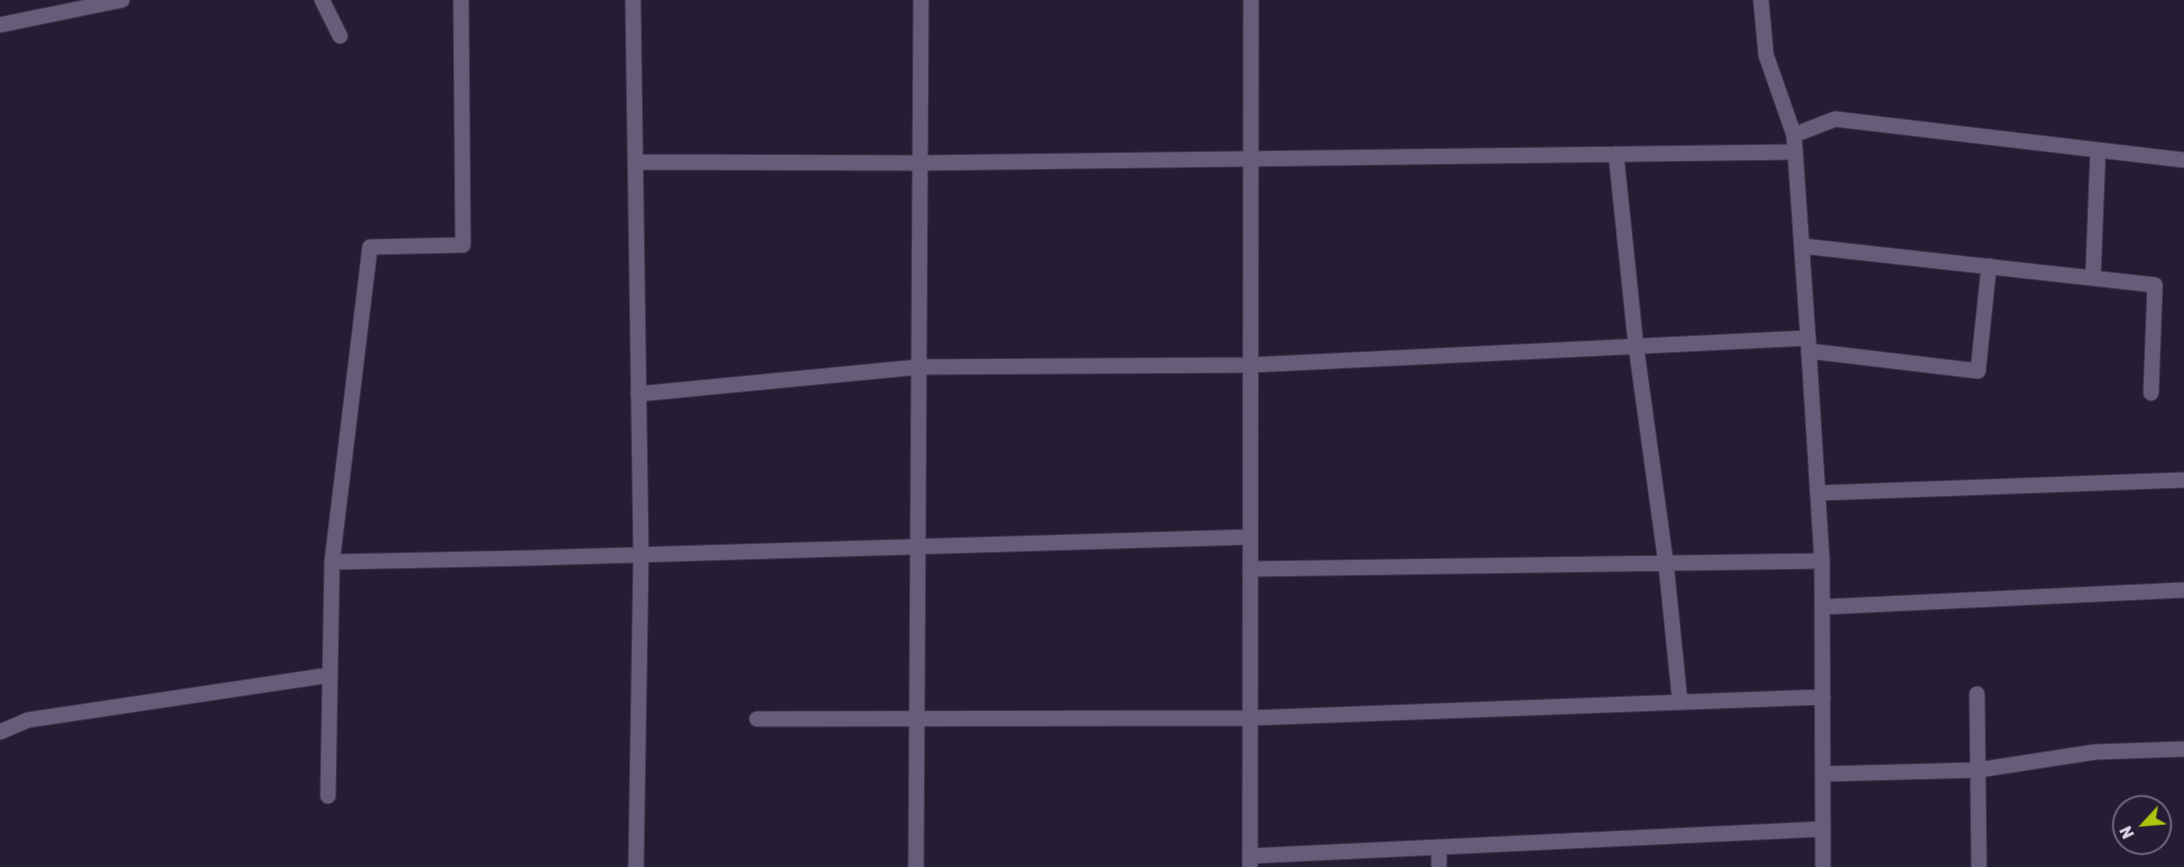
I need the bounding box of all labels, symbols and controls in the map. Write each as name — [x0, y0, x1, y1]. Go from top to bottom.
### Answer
north arrow — [2112, 795, 2172, 855]
text: N — [2116, 823, 2138, 842]

